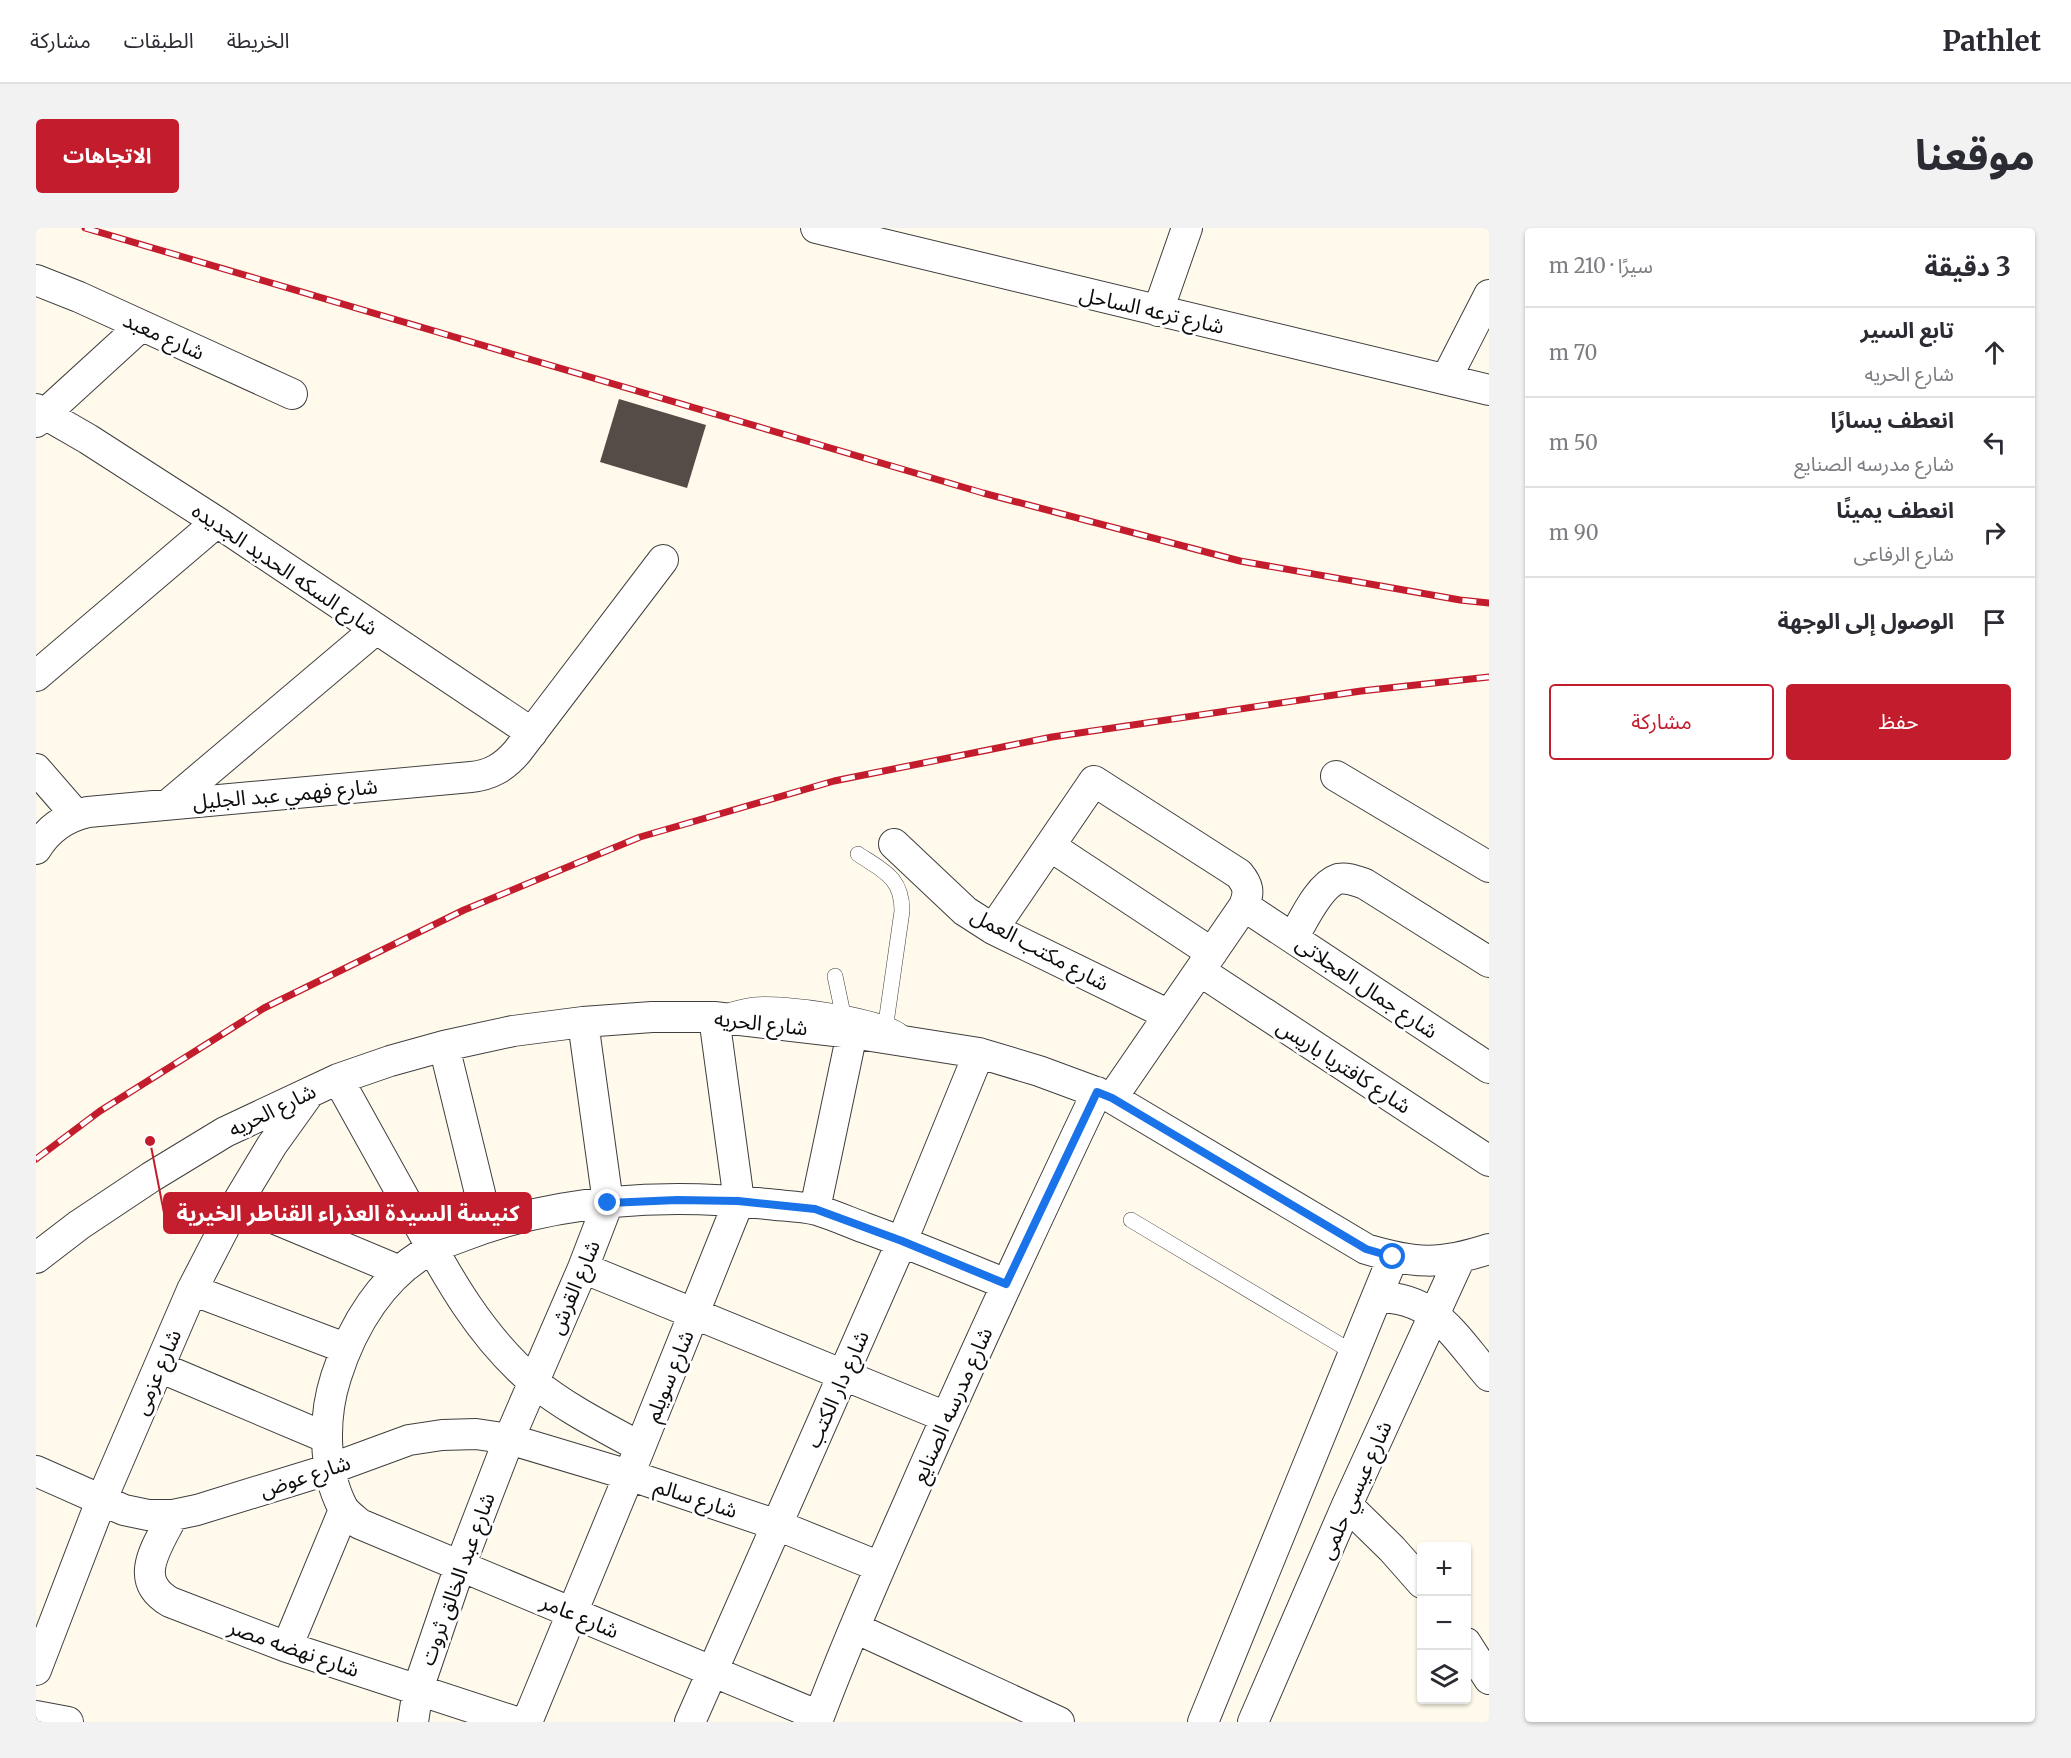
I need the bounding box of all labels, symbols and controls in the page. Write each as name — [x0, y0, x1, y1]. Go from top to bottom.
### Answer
text: Pathlet — [1942, 23, 2041, 59]
text: مشاركة — [30, 27, 91, 54]
text: الطبقات — [124, 27, 194, 54]
text: الخريطة — [227, 27, 290, 54]
button: الاتجاهات — [36, 119, 179, 193]
text: موقعنا — [1915, 129, 2035, 181]
text: 3 دقيقة — [1925, 250, 2011, 283]
text: سيرًا · 210 m — [1549, 253, 1653, 278]
street label: شارع ترعه الساحل — [1076, 280, 1227, 342]
street label: شارع معبد — [118, 306, 209, 368]
text: تابع السير — [1861, 316, 1954, 344]
icon: ahead — [1978, 336, 2011, 369]
text: 70 m — [1549, 340, 1597, 365]
text: شارع الحريه — [1865, 361, 1954, 386]
text: انعطف يسارًا — [1831, 406, 1954, 434]
icon: left — [1978, 426, 2011, 459]
text: 50 m — [1549, 430, 1598, 455]
text: شارع مدرسه الصنايع — [1794, 451, 1954, 476]
text: انعطف يمينًا — [1836, 496, 1954, 524]
street label: شارع السكه الحديد الجديده — [186, 497, 383, 643]
icon: right — [1978, 516, 2011, 549]
text: 90 m — [1549, 520, 1599, 545]
text: شارع الرفاعى — [1853, 541, 1954, 566]
icon: arrive — [1978, 606, 2011, 639]
text: الوصول إلى الوجهة — [1777, 607, 1954, 635]
button: مشاركة — [1549, 684, 1774, 760]
button: حفظ — [1786, 684, 2011, 760]
street label: شارع فهمي عبد الجليل — [191, 772, 379, 818]
street label: شارع مكتب العمل — [966, 901, 1114, 998]
street label: شارع جمال العجلاتى — [1290, 930, 1443, 1046]
street label: شارع الحريه — [713, 1005, 809, 1043]
street label: شارع كافتريا باريس — [1271, 1013, 1416, 1121]
street label: شارع الحريه — [224, 1077, 321, 1145]
route end — [594, 1189, 620, 1215]
callout: كنيسة السيدة العذراء القناطر الخيرية — [164, 1193, 531, 1233]
text: كنيسة السيدة العذراء القناطر الخيرية — [177, 1199, 520, 1227]
street label: شارع القرش — [542, 1236, 608, 1339]
route start — [1379, 1243, 1405, 1269]
street label: شارع مدرسه الصنايع — [906, 1323, 1000, 1488]
street label: شارع عزمى — [127, 1325, 189, 1420]
street label: شارع سويلم — [638, 1326, 701, 1427]
street label: شارع دار الكتب — [799, 1326, 877, 1453]
street label: شارع عيسي حلمى — [1312, 1417, 1400, 1565]
street label: شارع عوض — [256, 1449, 354, 1505]
street label: شارع سالم — [650, 1472, 741, 1526]
street label: شارع عبد الخالق ثروت — [413, 1489, 503, 1670]
map controls — [1417, 1542, 1471, 1704]
button: + — [1417, 1542, 1471, 1596]
street label: شارع عامر — [535, 1587, 623, 1646]
button: − — [1417, 1596, 1471, 1650]
street label: شارع نهضه مصر — [223, 1613, 363, 1685]
button: layers — [1417, 1650, 1471, 1704]

